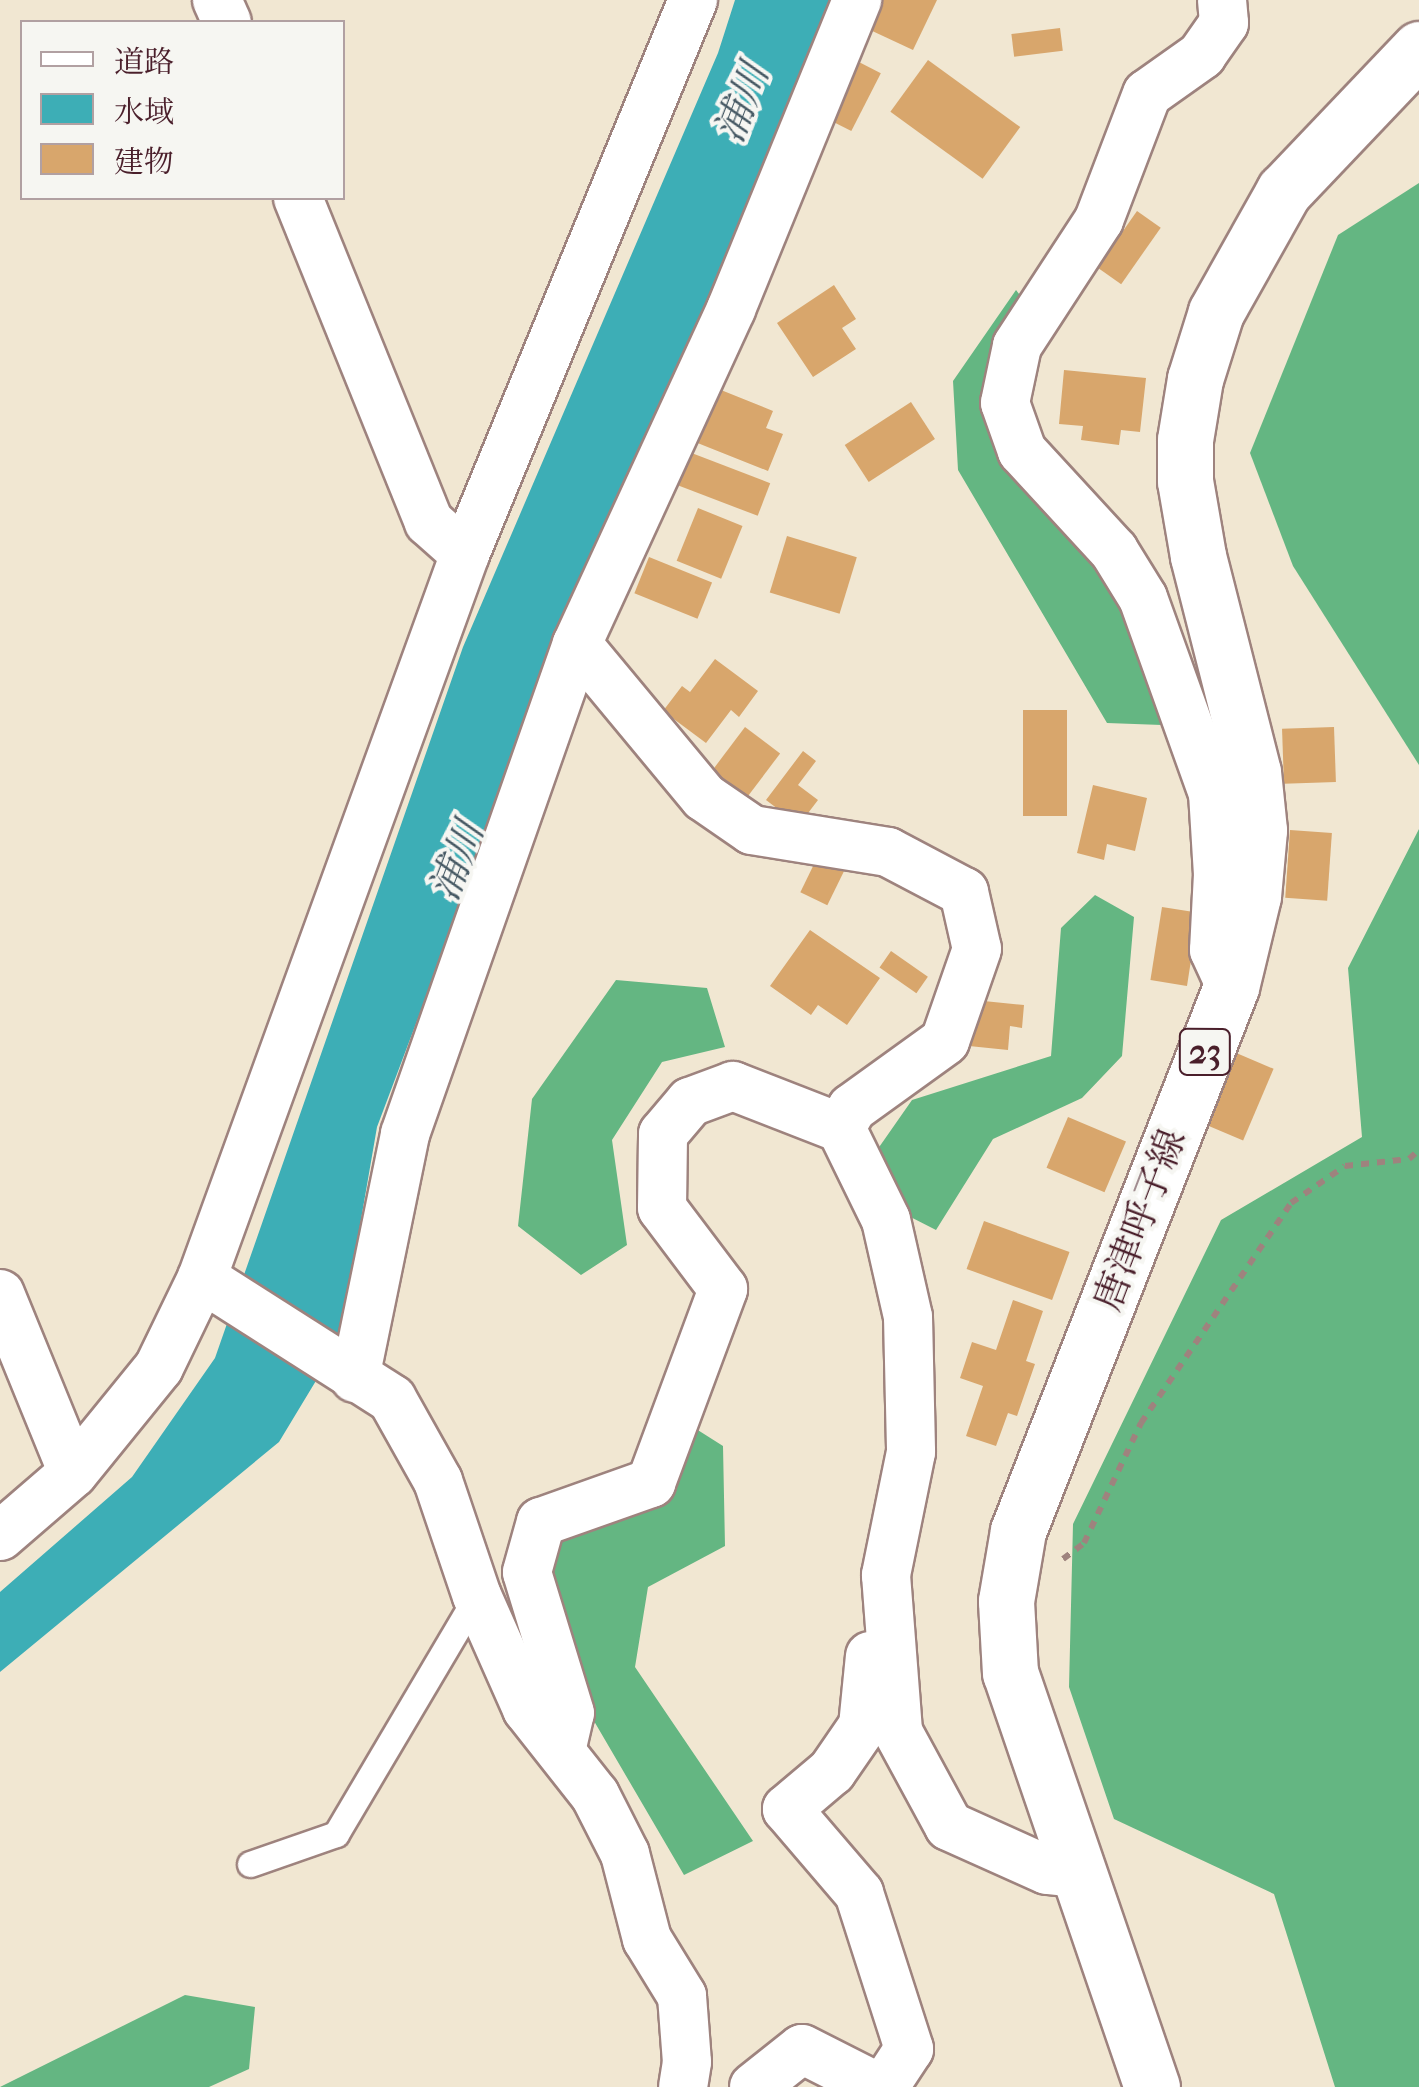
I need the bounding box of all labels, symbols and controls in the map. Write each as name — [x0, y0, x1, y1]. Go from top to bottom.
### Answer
legend — [20, 20, 345, 200]
text: 道路 — [114, 45, 174, 80]
water label: 浦川 — [705, 57, 779, 149]
text: 水域 — [114, 95, 174, 130]
text: 建物 — [114, 145, 174, 180]
water label: 浦川 — [420, 815, 494, 907]
road number: 23 — [1178, 1022, 1232, 1082]
street label: 唐津呼子線 — [1085, 1123, 1195, 1317]

